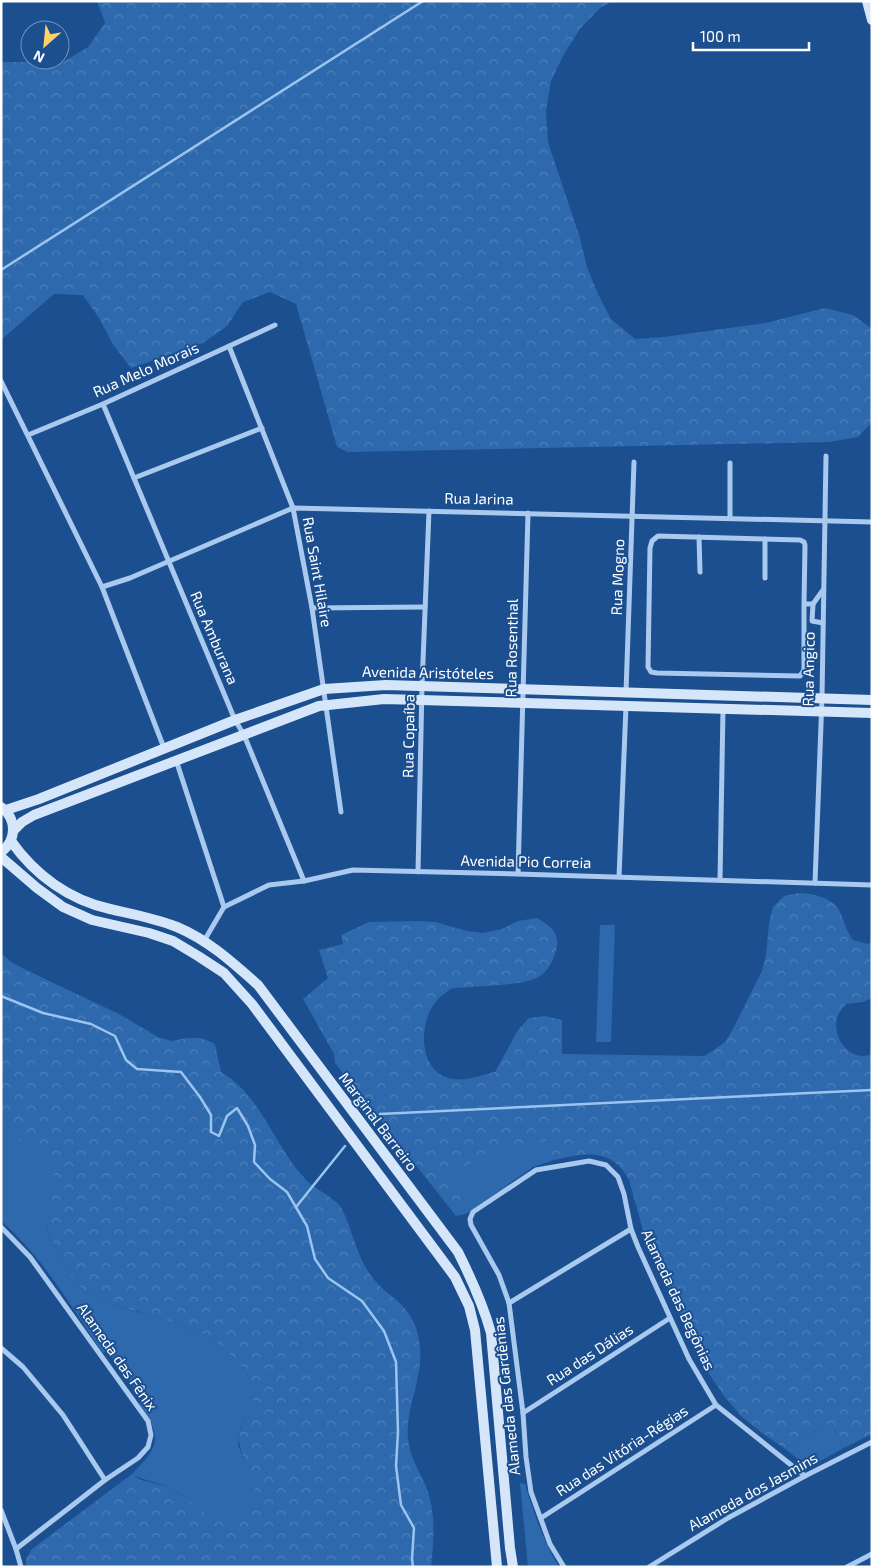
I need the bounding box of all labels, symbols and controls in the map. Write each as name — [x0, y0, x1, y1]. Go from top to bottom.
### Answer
north arrow — [20, 20, 70, 70]
scale bar — [693, 20, 809, 52]
text: 100 m — [700, 27, 741, 45]
text: N — [31, 47, 47, 67]
street label: Rua Melo Morais — [90, 338, 201, 401]
street label: Rua Jarina — [444, 488, 514, 508]
street label: Rua Saint Hilaire — [299, 515, 337, 628]
street label: Rua Mogno — [607, 538, 627, 616]
street label: Rua Amburana — [187, 588, 243, 687]
street label: Rua Rosenthal — [501, 598, 521, 697]
street label: Rua Angico — [798, 631, 818, 707]
street label: Avenida Aristóteles — [362, 662, 494, 682]
street label: Rua Copaíba — [398, 694, 418, 778]
street label: Avenida Pio Correia — [460, 851, 592, 871]
street label: Marginal Barreiro — [336, 1068, 422, 1174]
street label: Alameda das Begônias — [638, 1226, 720, 1373]
street label: Alameda das Fênix — [74, 1299, 162, 1414]
street label: Alameda das Gardênias — [489, 1316, 523, 1476]
street label: Rua das Dálias — [543, 1320, 636, 1389]
street label: Rua das Vitória-Régias — [552, 1401, 691, 1500]
street label: Alameda dos Jasmins — [685, 1448, 820, 1534]

